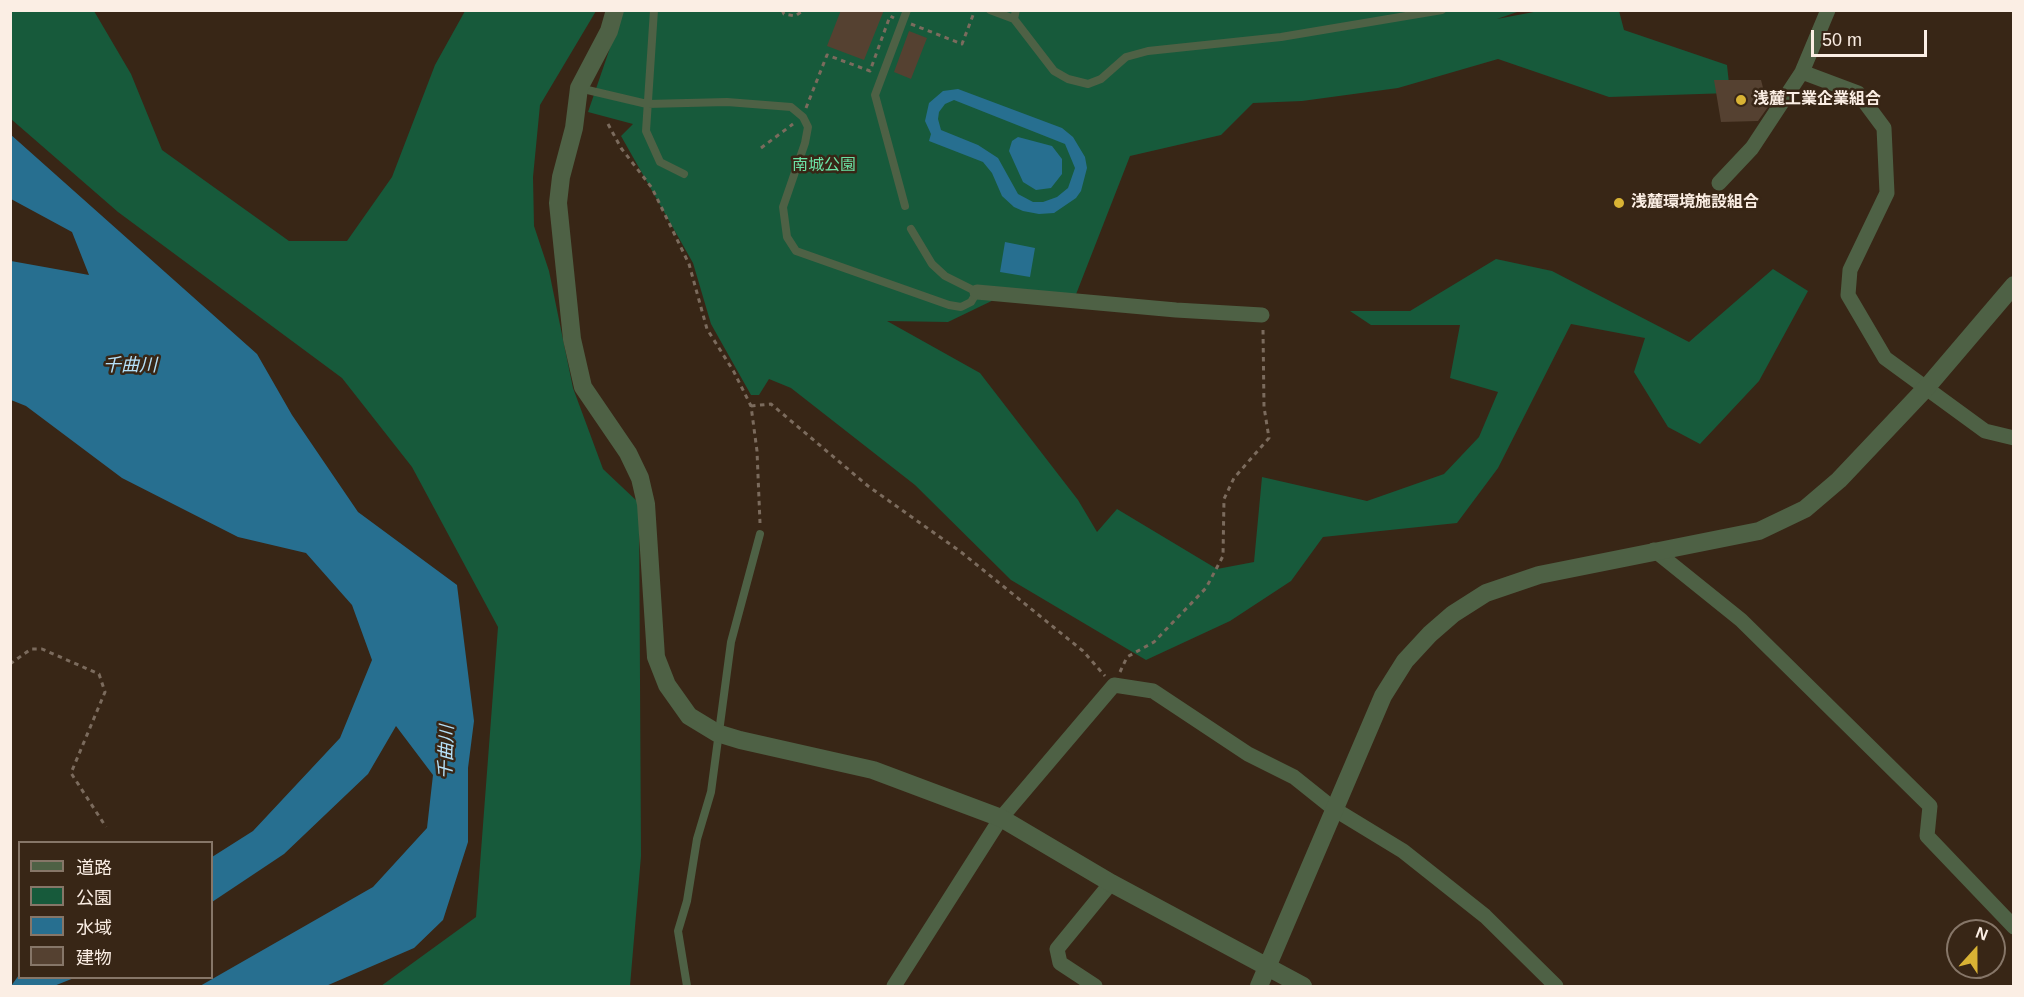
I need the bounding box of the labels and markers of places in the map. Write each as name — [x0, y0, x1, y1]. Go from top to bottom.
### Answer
place label: 浅麓工業企業組合 — [1753, 90, 1881, 110]
marker: 浅麓工業企業組合 — [1734, 93, 1748, 107]
place label: 浅麓環境施設組合 — [1631, 193, 1759, 213]
marker: 浅麓環境施設組合 — [1612, 196, 1626, 210]

